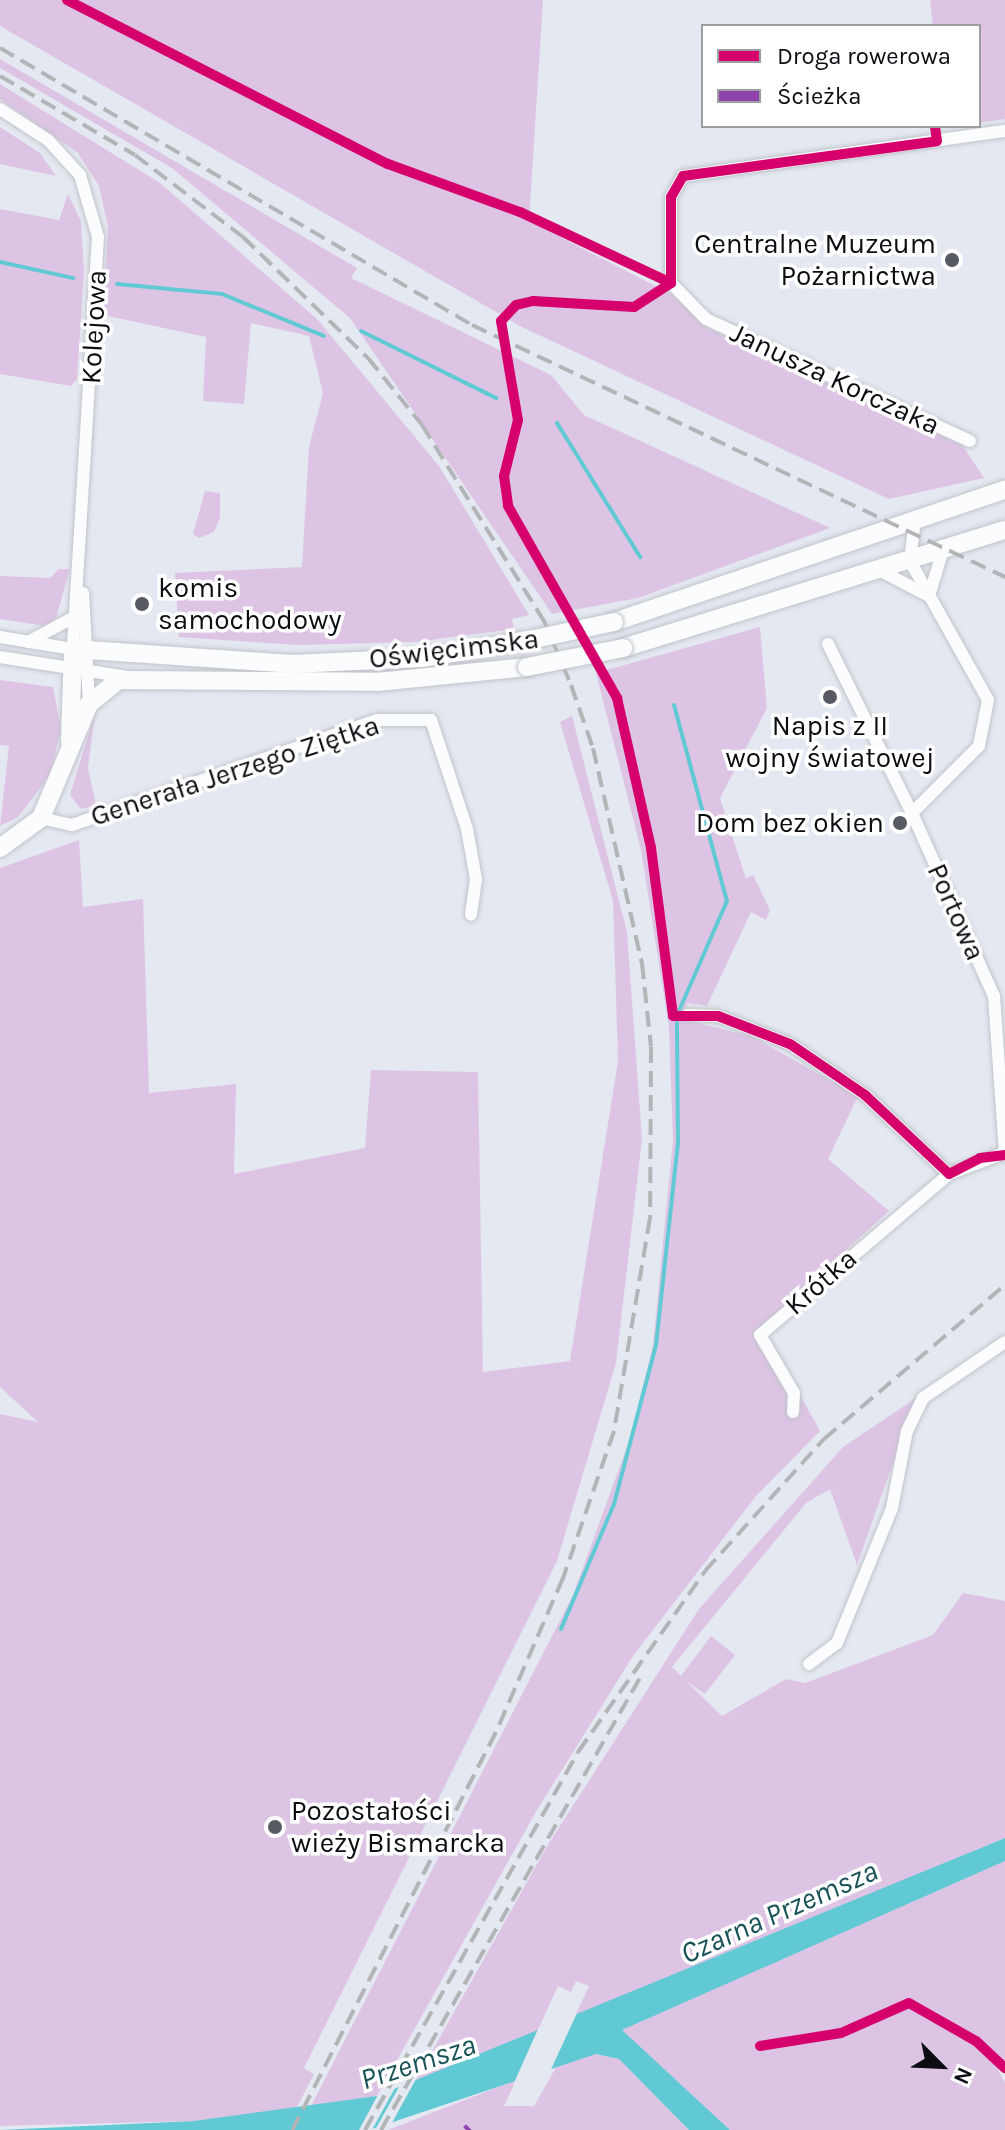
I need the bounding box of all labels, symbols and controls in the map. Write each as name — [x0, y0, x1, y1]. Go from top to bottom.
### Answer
legend — [701, 24, 981, 128]
text: Droga rowerowa — [777, 42, 951, 70]
text: Ścieżka — [777, 82, 862, 110]
place label: Centralne Muzeum Pożarnictwa — [694, 227, 936, 293]
marker: Centralne Muzeum Pożarnictwa — [943, 251, 961, 269]
street label: Kolejowa — [74, 269, 114, 385]
street label: Janusza Korczaka — [725, 316, 945, 442]
place label: komis samochodowy — [158, 571, 341, 637]
marker: komis samochodowy — [133, 595, 151, 613]
street label: Oświęcimska — [367, 622, 541, 676]
marker: Napis z II wojny światowej — [821, 688, 839, 706]
street label: Generała Jerzego Ziętka — [87, 708, 383, 834]
place label: Napis z II wojny światowej — [726, 709, 934, 775]
place label: Dom bez okien — [696, 806, 884, 840]
marker: Dom bez okien — [891, 814, 909, 832]
street label: Portowa — [920, 858, 992, 966]
street label: Krótka — [778, 1242, 864, 1322]
place label: Pozostałości wieży Bismarcka — [291, 1794, 505, 1860]
marker: Pozostałości wieży Bismarcka — [266, 1818, 284, 1836]
water label: Czarna Przemsza — [675, 1852, 883, 1972]
water label: Przemsza — [356, 2026, 480, 2098]
north arrow — [901, 2026, 981, 2106]
text: N — [948, 2063, 978, 2088]

